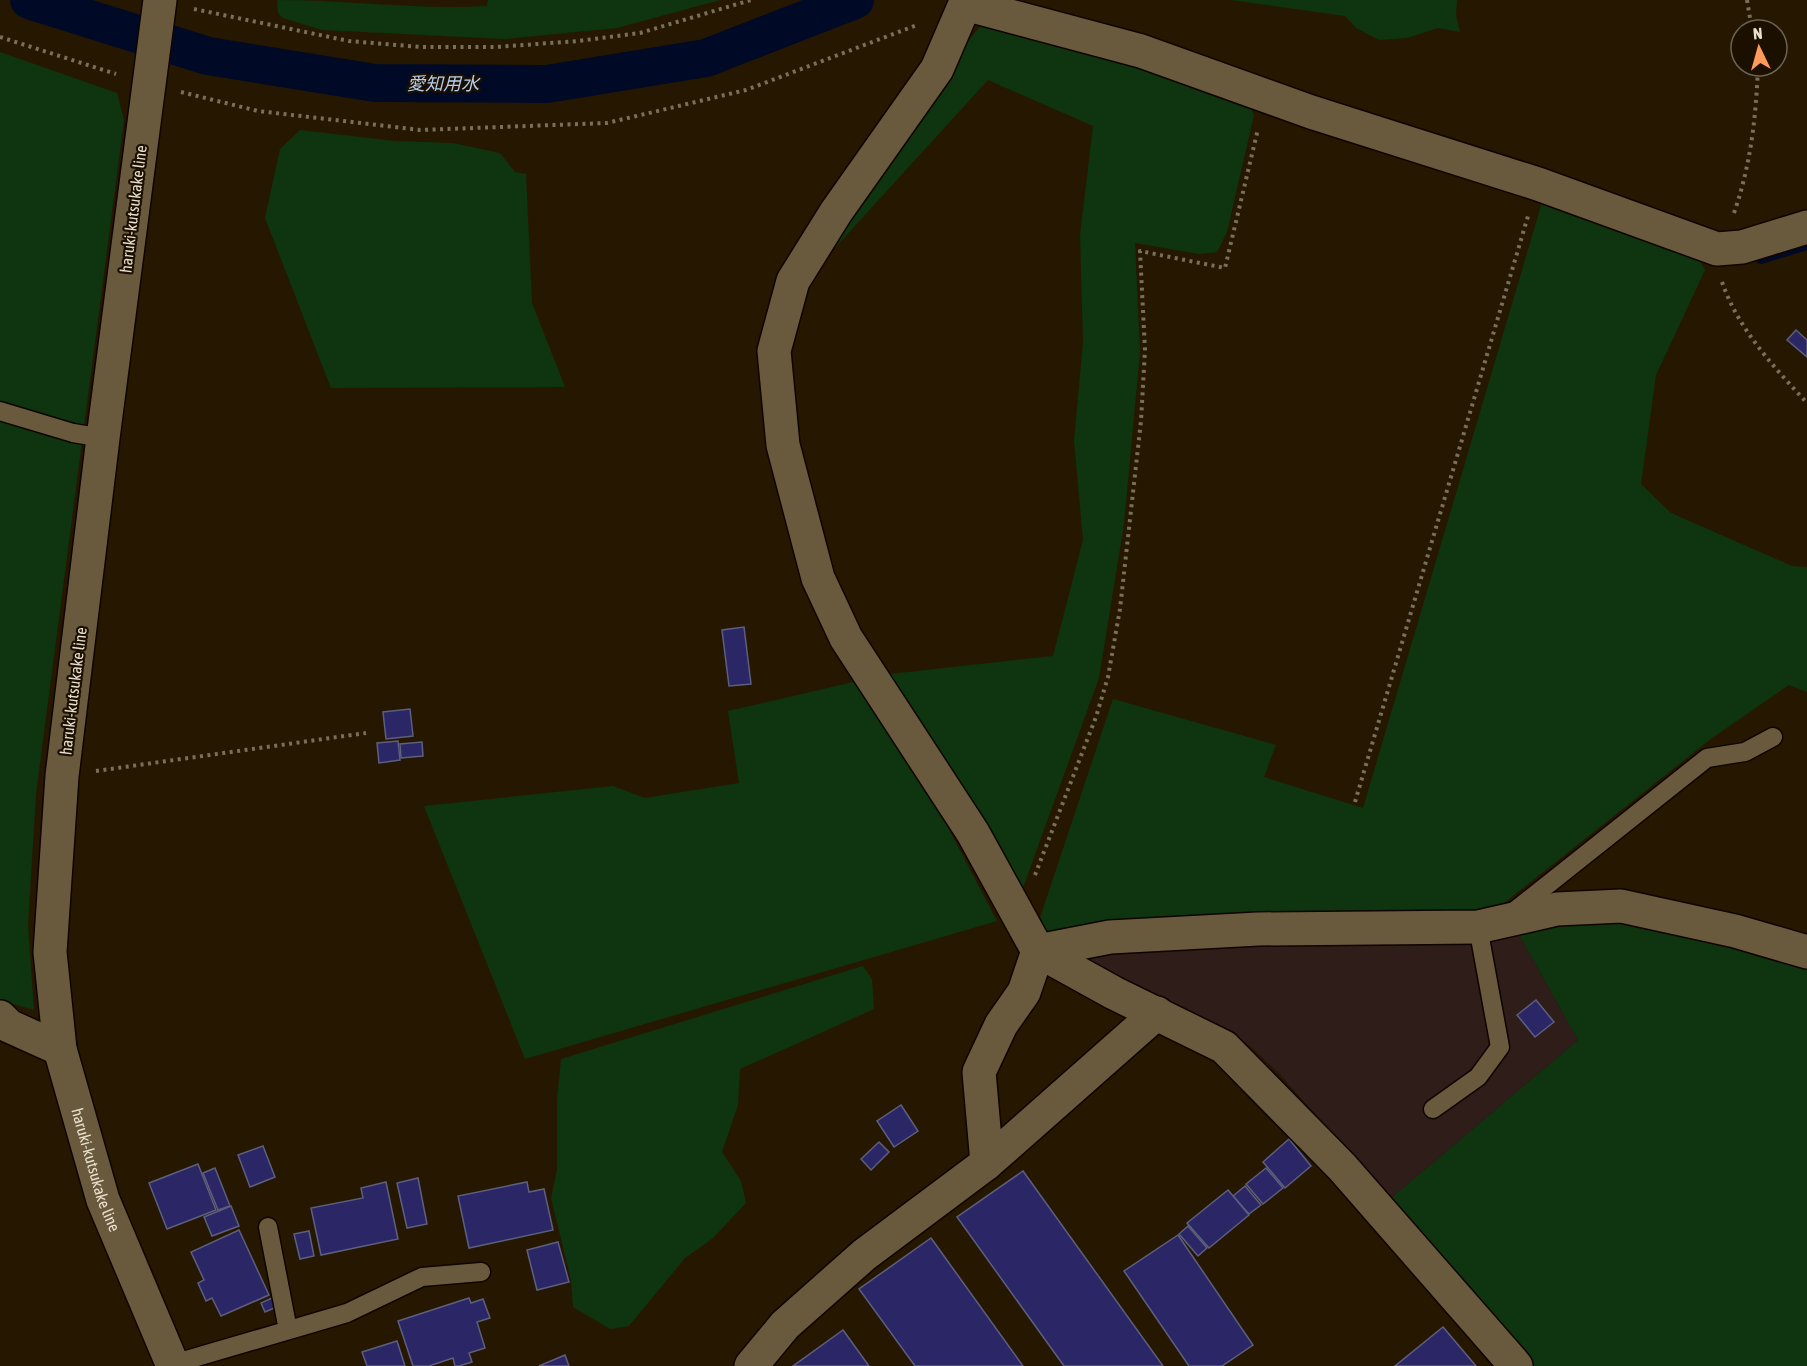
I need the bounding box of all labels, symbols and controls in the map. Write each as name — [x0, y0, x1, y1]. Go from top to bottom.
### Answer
north arrow — [1729, 18, 1789, 78]
text: N — [1752, 24, 1763, 42]
water label: 愛知用水 — [407, 73, 481, 94]
street label: haruki-kutsukake line — [116, 144, 150, 274]
street label: haruki-kutsukake line — [56, 626, 90, 756]
street label: haruki-kutsukake line — [68, 1106, 124, 1234]

